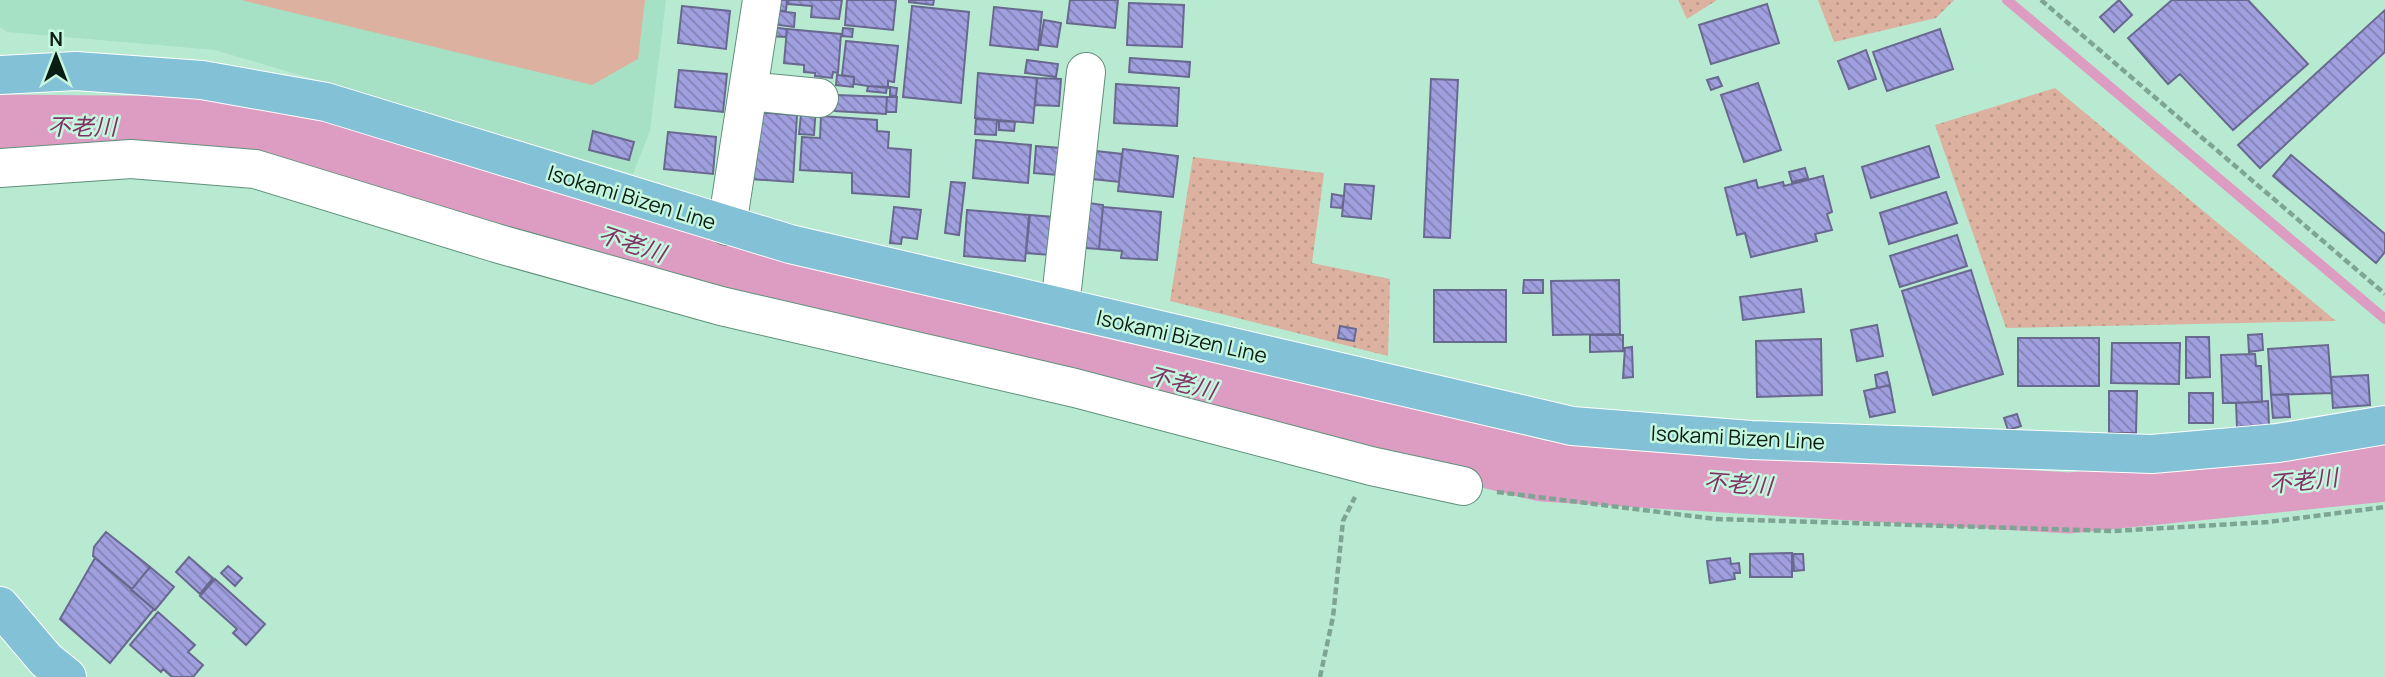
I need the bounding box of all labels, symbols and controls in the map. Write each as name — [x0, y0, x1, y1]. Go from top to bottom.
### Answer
north arrow — [21, 21, 91, 91]
text: N — [49, 26, 63, 52]
water label: 不老川 — [48, 110, 120, 142]
street label: Isokami Bizen Line — [545, 158, 719, 236]
water label: 不老川 — [594, 217, 673, 270]
street label: Isokami Bizen Line — [1094, 303, 1270, 369]
water label: 不老川 — [1145, 358, 1222, 407]
street label: Isokami Bizen Line — [1650, 418, 1826, 456]
water label: 不老川 — [2267, 460, 2342, 500]
water label: 不老川 — [1702, 465, 1777, 502]

